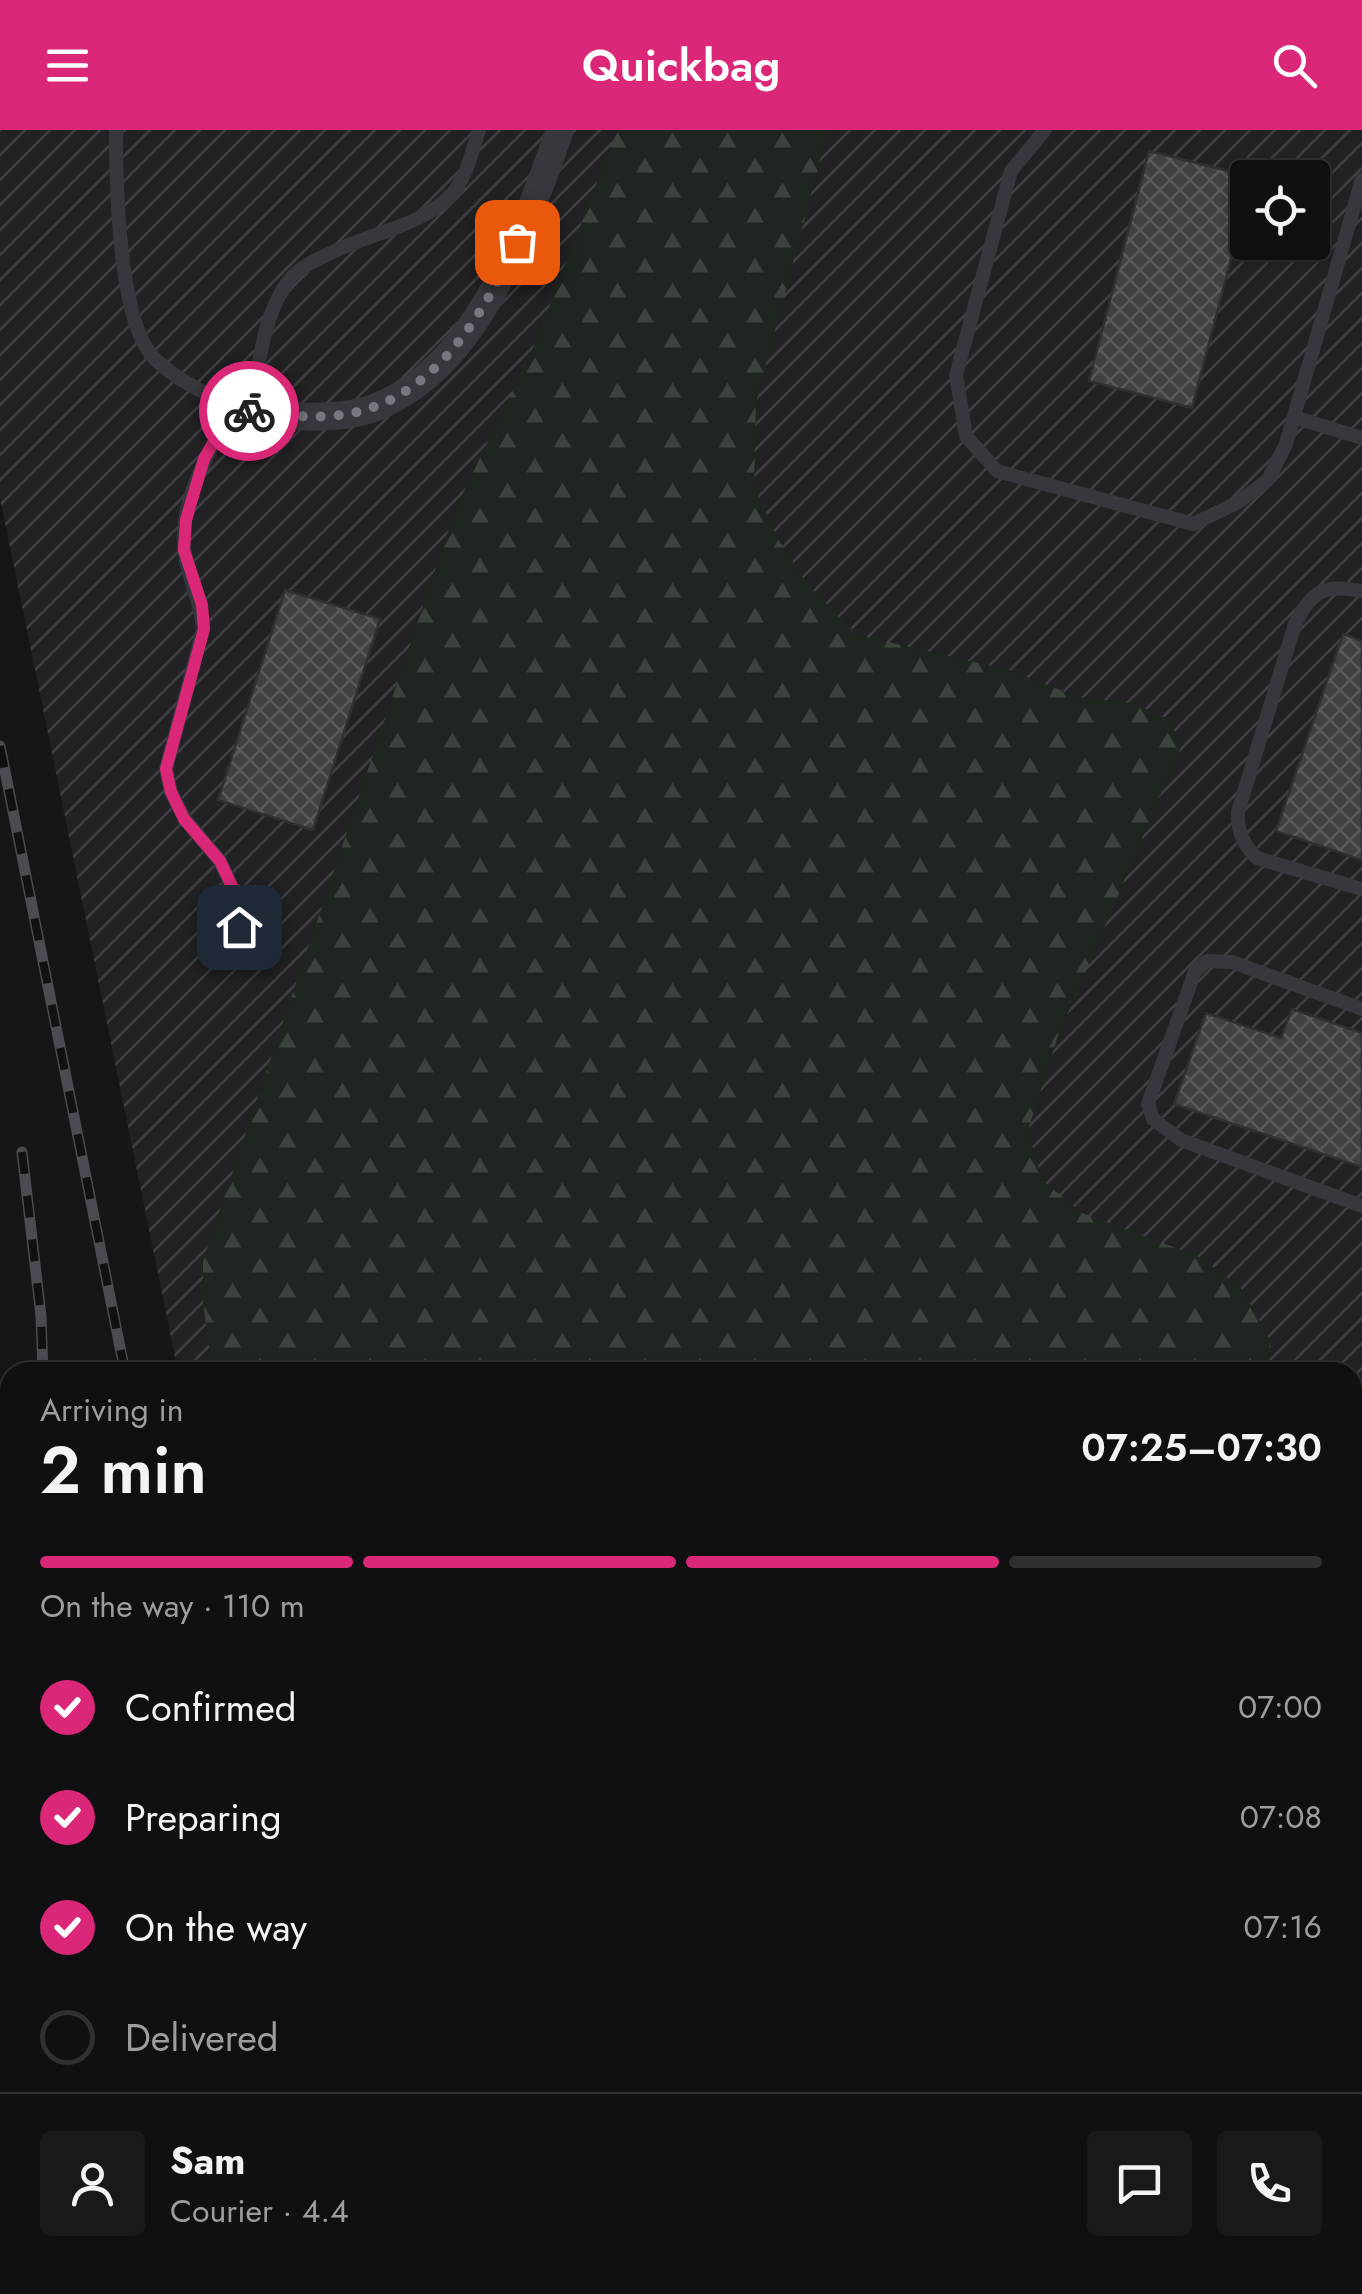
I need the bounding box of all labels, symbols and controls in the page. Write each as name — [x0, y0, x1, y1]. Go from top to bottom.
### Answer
text: Quickbag — [582, 33, 780, 98]
icon: menu — [40, 38, 95, 93]
icon: search — [1267, 38, 1322, 93]
map controls — [1230, 160, 1330, 260]
button: locate — [1230, 160, 1330, 260]
pin — [475, 200, 560, 285]
icon: bag — [490, 215, 545, 270]
courier — [199, 361, 299, 461]
icon: bike — [222, 384, 277, 439]
pin — [197, 885, 282, 970]
icon: home — [212, 900, 267, 955]
text: Arriving in — [40, 1387, 184, 1433]
text: 07:25–07:30 — [1081, 1420, 1322, 1475]
text: 2 min — [40, 1423, 207, 1517]
text: On the way · 110 m — [40, 1583, 305, 1629]
icon: check — [40, 1680, 95, 1735]
text: Confirmed — [125, 1680, 296, 1735]
text: 07:00 — [1238, 1684, 1322, 1730]
icon: check — [40, 1790, 95, 1845]
text: Preparing — [125, 1790, 282, 1845]
text: 07:08 — [1240, 1794, 1322, 1840]
icon: check — [40, 1900, 95, 1955]
text: On the way — [125, 1900, 307, 1955]
text: 07:16 — [1244, 1904, 1322, 1950]
text: Delivered — [125, 2010, 278, 2065]
button: person — [40, 2131, 145, 2236]
button: chat — [1087, 2131, 1192, 2236]
button: phone — [1217, 2131, 1322, 2236]
text: Sam — [170, 2133, 245, 2188]
text: Courier · 4.4 — [170, 2188, 349, 2234]

